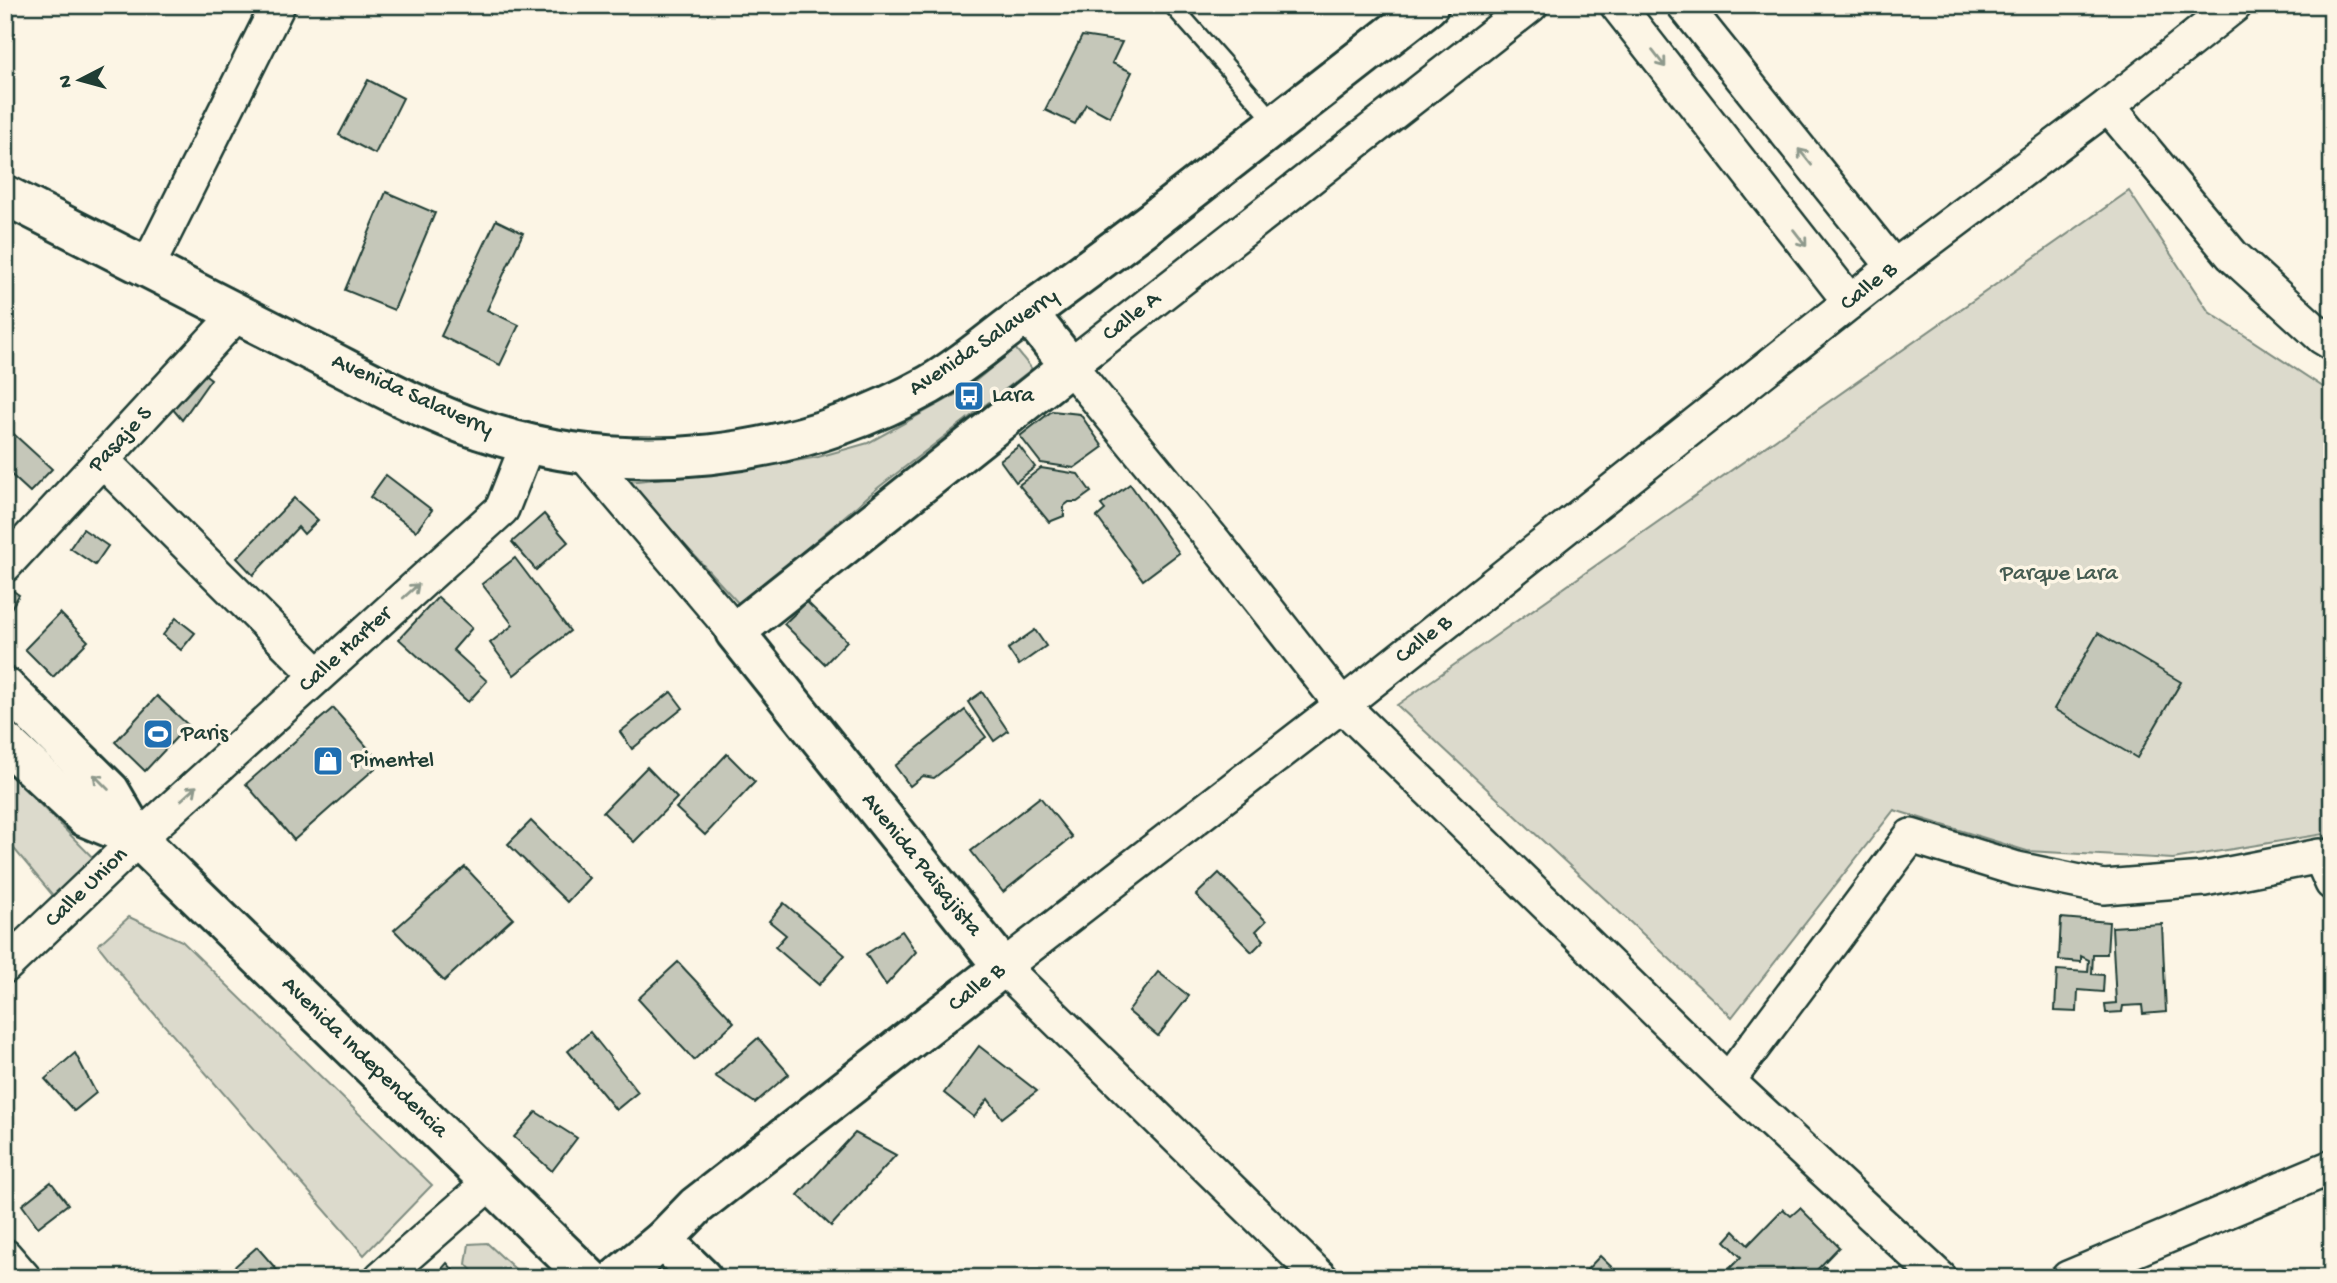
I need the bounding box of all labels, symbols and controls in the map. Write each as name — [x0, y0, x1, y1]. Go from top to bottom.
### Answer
north arrow — [46, 46, 116, 116]
one-way arrow — [1652, 49, 1667, 68]
text: N — [54, 74, 79, 89]
one-way arrow — [1798, 148, 1813, 166]
one-way arrow — [1792, 228, 1807, 246]
street label: Calle B — [1835, 256, 1904, 317]
street label: Avenida Salaverry — [904, 283, 1064, 403]
street label: Calle A — [1098, 285, 1168, 348]
street label: Avenida Salaverry — [327, 348, 497, 444]
bus stop icon: Lara — [952, 379, 986, 413]
place label: Lara — [992, 383, 1035, 410]
street label: Pasaje S — [83, 401, 159, 480]
park label: Parque Lara — [1999, 561, 2119, 588]
one-way arrow — [402, 583, 420, 599]
street label: Calle Harter — [294, 600, 400, 699]
street label: Calle B — [1390, 609, 1459, 670]
sports icon: Paris — [141, 717, 175, 751]
place label: Paris — [180, 721, 229, 748]
shop icon: Pimentel — [311, 744, 345, 778]
place label: Pimentel — [350, 748, 434, 775]
one-way arrow — [93, 774, 110, 791]
one-way arrow — [180, 785, 197, 802]
street label: Avenida Paisajista — [855, 788, 988, 943]
street label: Calle Union — [40, 842, 134, 934]
street label: Calle B — [943, 957, 1012, 1018]
street label: Avenida Independencia — [275, 972, 454, 1145]

